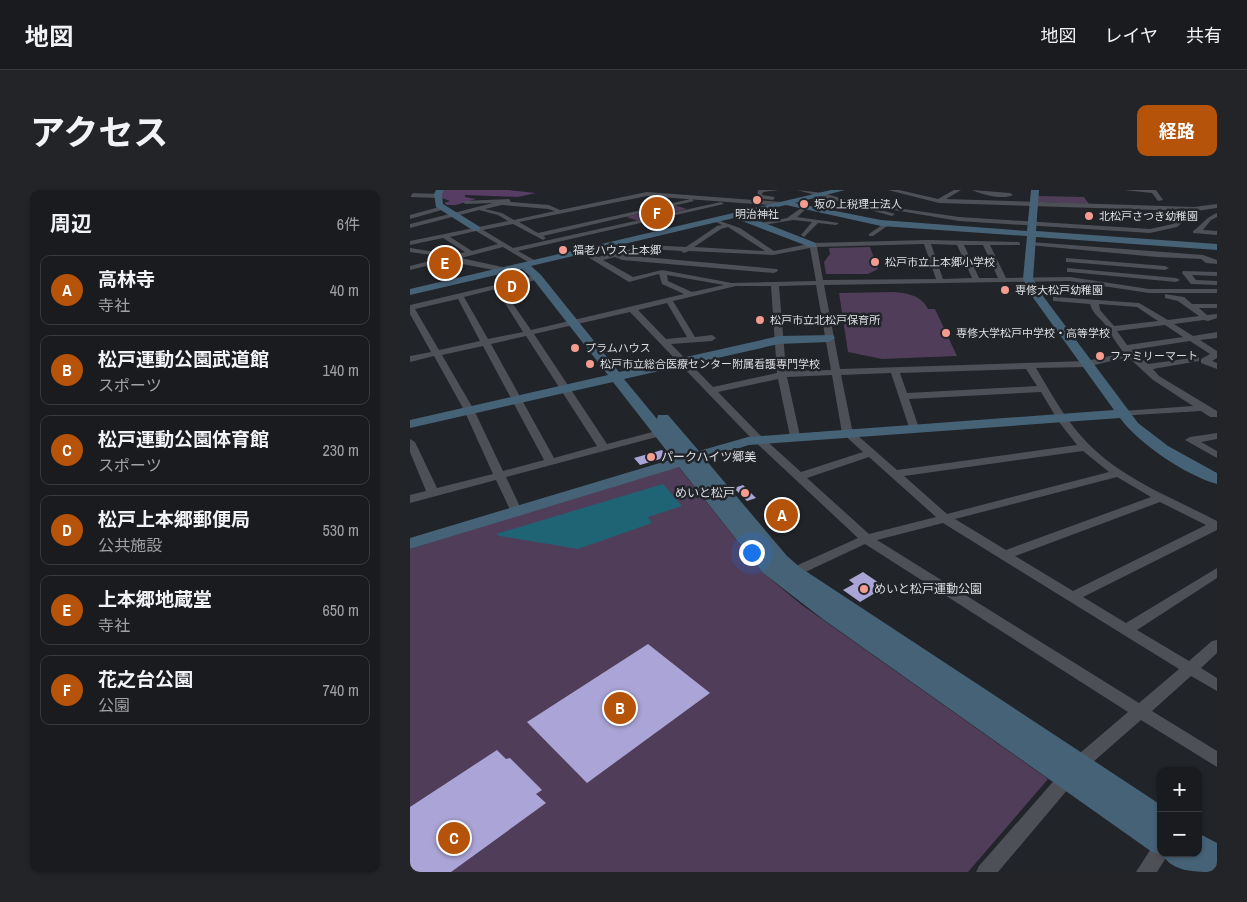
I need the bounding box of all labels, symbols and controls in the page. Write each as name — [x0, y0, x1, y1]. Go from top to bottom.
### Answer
text: 地図 — [25, 20, 73, 52]
text: 地図 — [1041, 23, 1077, 48]
text: レイヤ — [1105, 23, 1158, 48]
text: 共有 — [1186, 23, 1222, 48]
button: 経路 — [1137, 105, 1217, 156]
text: アクセス — [30, 109, 168, 156]
pin: F — [641, 194, 673, 232]
marker: 明治神社 — [751, 194, 763, 206]
place label: 坂の上税理士法人 — [814, 197, 902, 211]
marker: 坂の上税理士法人 — [798, 198, 810, 210]
place label: 明治神社 — [735, 207, 779, 221]
text: 周辺 — [50, 209, 92, 238]
place label: 北松戸さつき幼稚園 — [1099, 209, 1198, 223]
marker: 北松戸さつき幼稚園 — [1083, 210, 1095, 222]
text: 6件 — [337, 213, 360, 235]
place label: 福老ハウス上本郷 — [573, 243, 661, 257]
pin: E — [429, 244, 461, 282]
marker: 福老ハウス上本郷 — [557, 244, 569, 256]
place label: 松戸市立上本郷小学校 — [885, 255, 995, 269]
marker: 松戸市立上本郷小学校 — [869, 256, 881, 268]
text: 高林寺 — [98, 266, 155, 292]
pin: D — [496, 267, 528, 305]
text: A — [62, 279, 72, 301]
text: 40 m — [330, 279, 359, 301]
place label: 専修大松戸幼稚園 — [1015, 283, 1103, 297]
marker: 専修大松戸幼稚園 — [999, 284, 1011, 296]
text: 寺社 — [98, 294, 130, 316]
place label: 松戸市立北松戸保育所 — [770, 313, 881, 327]
marker: 松戸市立北松戸保育所 — [754, 314, 766, 326]
place label: 専修大学松戸中学校・高等学校 — [956, 326, 1110, 340]
marker: 専修大学松戸中学校・高等学校 — [940, 327, 952, 339]
place label: プラムハウス — [585, 341, 651, 355]
marker: プラムハウス — [569, 342, 581, 354]
text: 松戸運動公園武道館 — [98, 346, 269, 372]
place label: ファミリーマート — [1110, 349, 1198, 363]
marker: ファミリーマート — [1094, 350, 1106, 362]
place label: 松戸市立総合医療センター附属看護専門学校 — [600, 357, 820, 371]
marker: 松戸市立総合医療センター附属看護専門学校 — [584, 358, 596, 370]
text: B — [62, 359, 72, 381]
text: 140 m — [323, 359, 359, 381]
text: スポーツ — [98, 374, 162, 396]
text: 松戸運動公園体育館 — [98, 426, 269, 452]
text: C — [62, 439, 72, 461]
text: 230 m — [323, 439, 359, 461]
place label: パークハイツ郷美 — [661, 449, 756, 465]
marker: パークハイツ郷美 — [645, 451, 657, 463]
text: スポーツ — [98, 454, 162, 476]
place label: めいと松戸 — [675, 485, 735, 501]
marker: めいと松戸 — [739, 487, 751, 499]
pin: A — [766, 496, 798, 534]
text: 松戸上本郷郵便局 — [98, 506, 250, 532]
text: D — [62, 519, 72, 541]
text: 530 m — [323, 519, 359, 541]
text: 公共施設 — [98, 534, 162, 556]
your location — [739, 540, 765, 566]
place label: めいと松戸運動公園 — [874, 581, 982, 597]
marker: めいと松戸運動公園 — [858, 583, 870, 595]
text: 上本郷地蔵堂 — [98, 586, 212, 612]
text: E — [63, 599, 71, 621]
text: 650 m — [323, 599, 359, 621]
text: 寺社 — [98, 614, 130, 636]
text: 花之台公園 — [98, 666, 193, 692]
text: F — [63, 679, 71, 701]
text: 740 m — [323, 679, 359, 701]
pin: B — [604, 689, 636, 727]
text: 公園 — [98, 694, 130, 716]
map controls — [1157, 767, 1202, 857]
button: + — [1157, 767, 1202, 812]
button: − — [1157, 812, 1202, 857]
pin: C — [438, 819, 470, 857]

